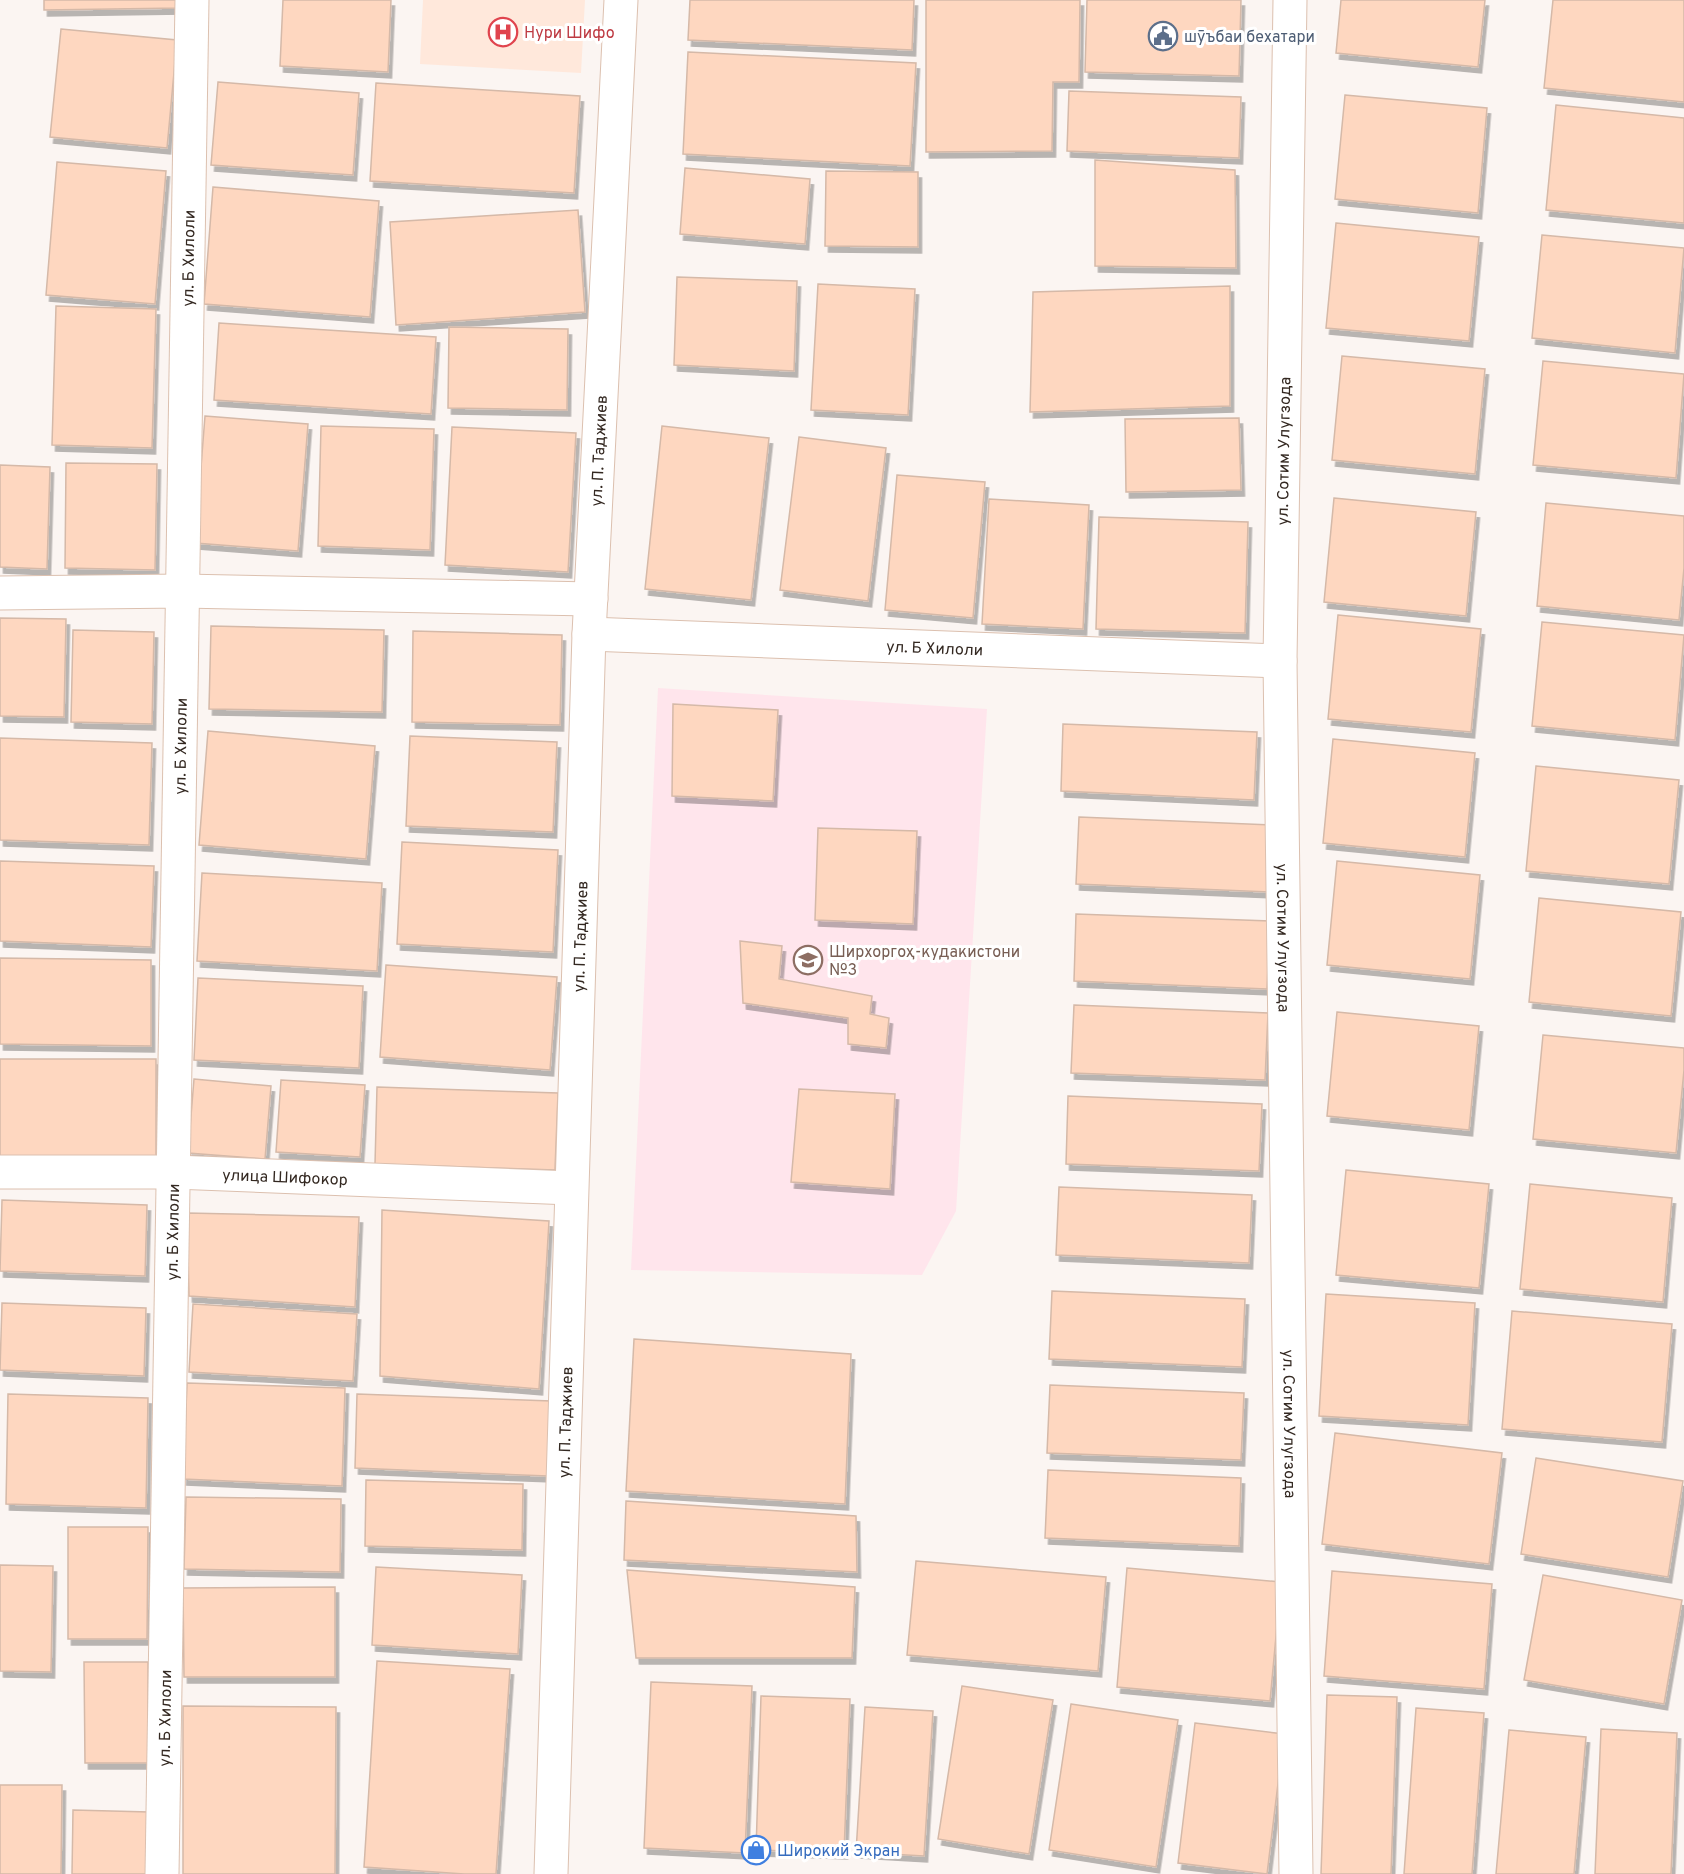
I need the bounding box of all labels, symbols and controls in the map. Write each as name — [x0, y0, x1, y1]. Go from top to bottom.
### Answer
hospital icon: Нури Шифо — [487, 16, 519, 48]
public building icon: шӯъбаи бехатари — [1147, 20, 1179, 52]
place label: Нури Шифо — [524, 24, 615, 44]
place label: шӯъбаи бехатари — [1184, 28, 1315, 48]
street label: ул. Б Хилоли — [179, 210, 201, 307]
street label: ул. Сотим Улугзода — [1274, 376, 1296, 526]
street label: ул. П. Таджиев — [587, 395, 613, 507]
street label: ул. Б Хилоли — [886, 638, 984, 661]
street label: ул. Б Хилоли — [171, 697, 193, 795]
street label: ул. Сотим Улугзода — [1271, 863, 1293, 1013]
street label: ул. П. Таджиев — [570, 880, 593, 993]
place label: Ширхоргоҳ-кудакистони №3 — [829, 943, 1020, 981]
school or university icon: Ширхоргоҳ-кудакистони №3 — [792, 944, 824, 976]
street label: улица Шифокор — [222, 1166, 348, 1191]
street label: ул. Б Хилоли — [164, 1183, 185, 1281]
street label: ул. Сотим Улугзода — [1277, 1349, 1299, 1498]
street label: ул. П. Таджиев — [555, 1366, 579, 1478]
street label: ул. Б Хилоли — [156, 1669, 177, 1767]
shop icon: Широкий Экран — [740, 1834, 772, 1866]
place label: Широкий Экран — [777, 1842, 900, 1862]

